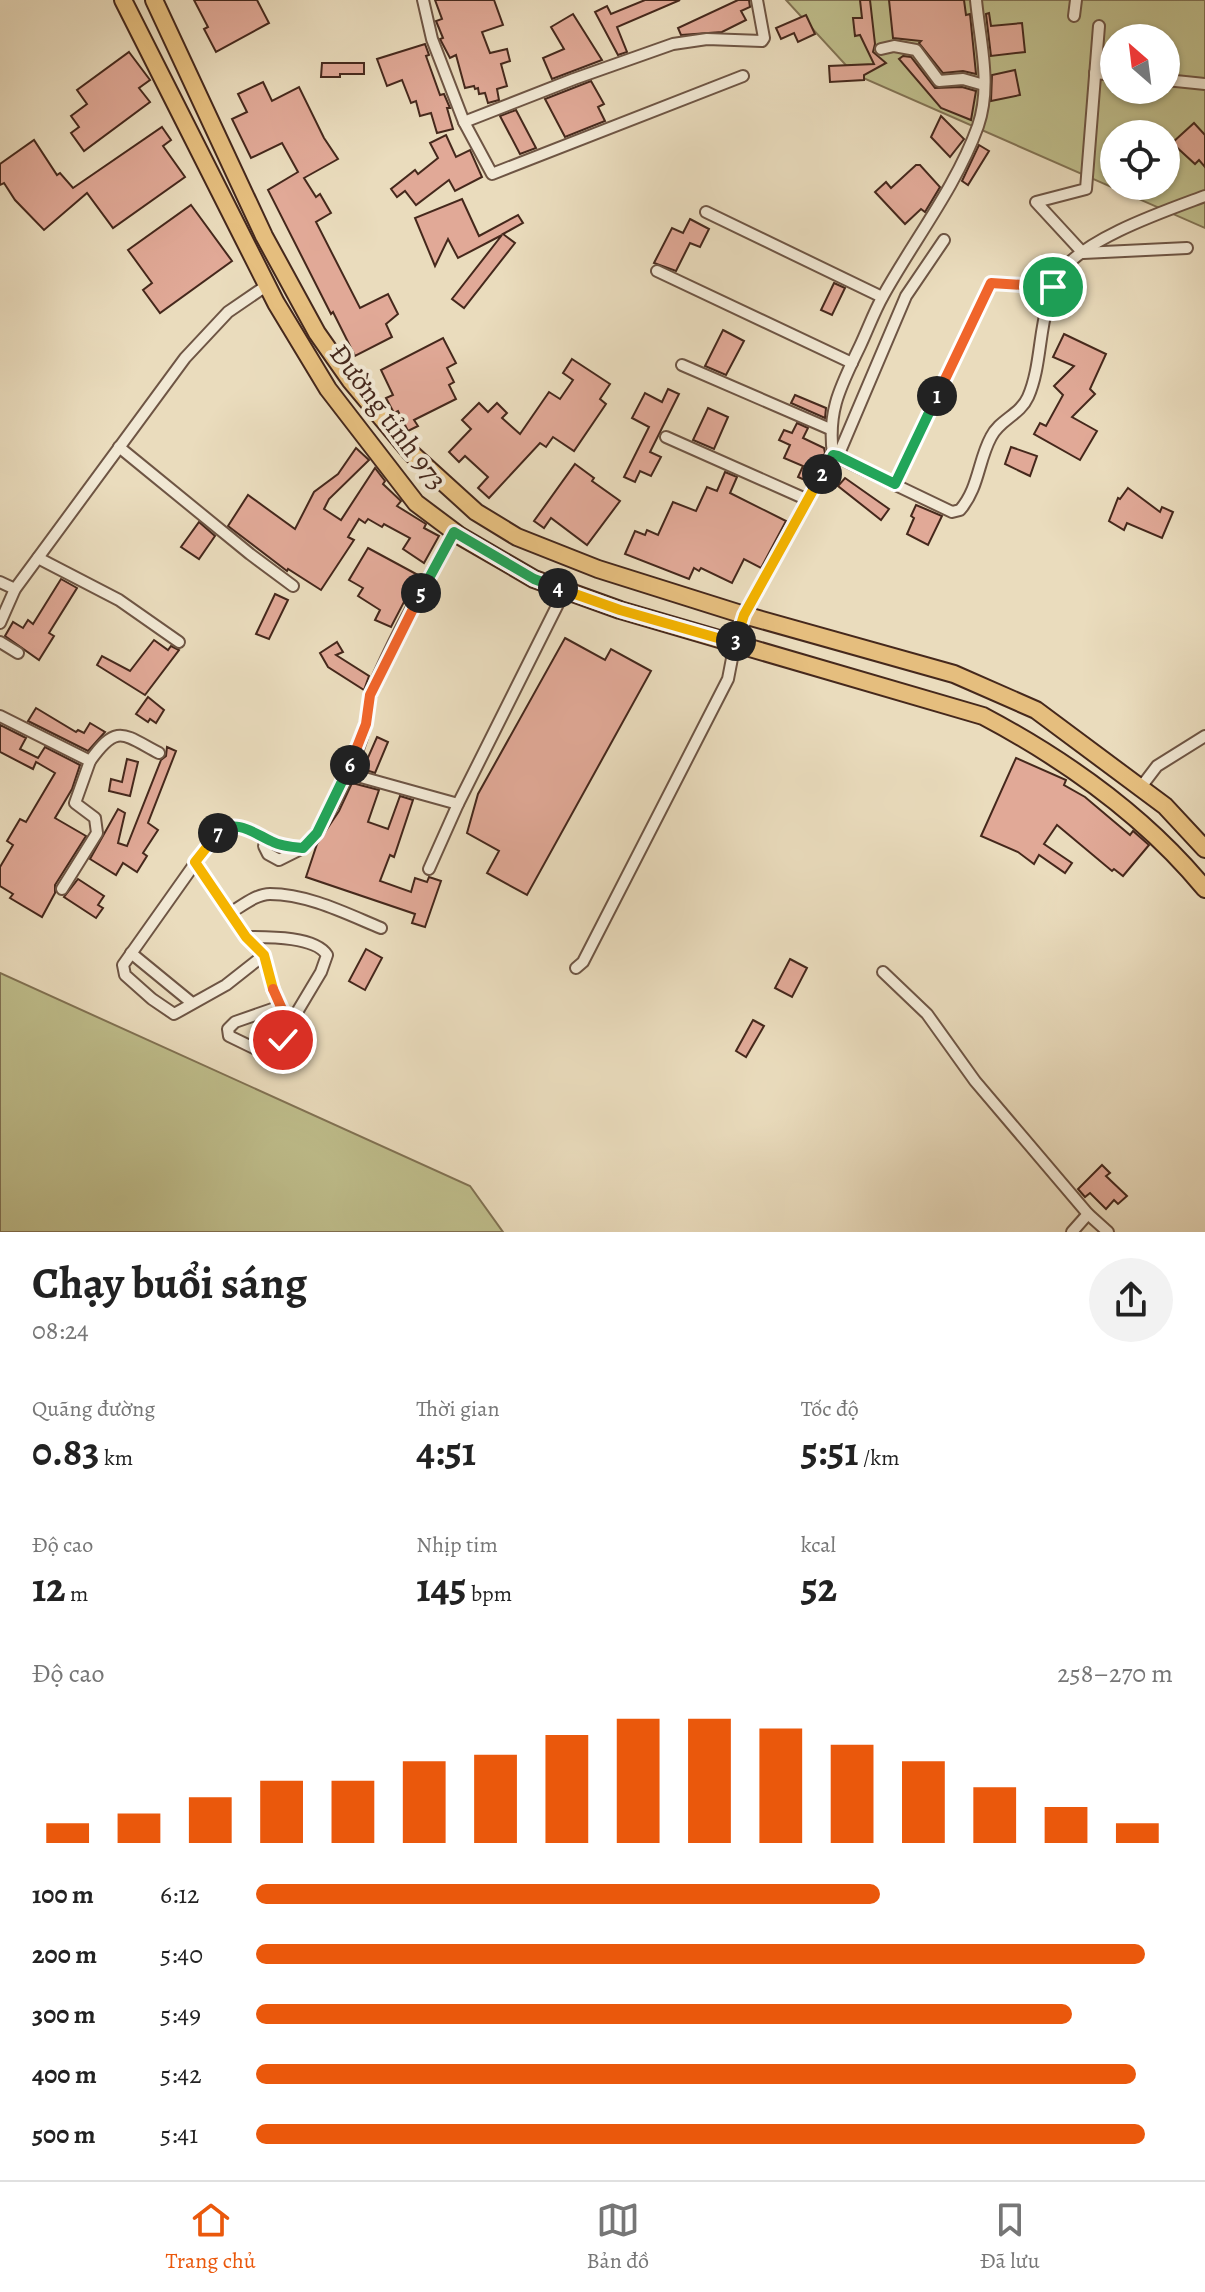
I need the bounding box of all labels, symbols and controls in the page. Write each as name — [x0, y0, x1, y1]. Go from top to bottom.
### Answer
north arrow — [1100, 24, 1180, 104]
map controls — [1100, 24, 1180, 200]
button: locate — [1100, 120, 1180, 200]
pin — [1019, 253, 1087, 321]
icon: arrive — [1031, 265, 1075, 309]
street label: Đường tỉnh 973 — [320, 336, 456, 498]
pin: 1 — [917, 376, 957, 416]
text: 1 — [933, 381, 941, 411]
pin: 2 — [802, 454, 842, 494]
text: 2 — [817, 459, 827, 489]
pin: 4 — [538, 568, 578, 608]
pin: 5 — [401, 573, 441, 613]
text: 4 — [553, 573, 563, 603]
text: 5 — [416, 578, 426, 608]
pin: 3 — [716, 621, 756, 661]
text: 3 — [731, 626, 741, 656]
pin: 6 — [330, 745, 370, 785]
text: 6 — [345, 750, 355, 780]
pin: 7 — [198, 813, 238, 853]
text: 7 — [213, 818, 223, 848]
pin — [249, 1006, 317, 1074]
icon: check — [261, 1018, 305, 1062]
text: Chạy buổi sáng — [32, 1253, 307, 1313]
button: share — [1089, 1258, 1173, 1342]
text: 08:24 — [32, 1313, 89, 1348]
text: Quãng đường — [32, 1394, 155, 1424]
text: Thời gian — [416, 1394, 500, 1424]
text: Tốc độ — [801, 1394, 859, 1424]
text: 0.83 — [32, 1424, 100, 1479]
text: 4:51 — [416, 1424, 476, 1479]
text: 5:51 — [801, 1424, 859, 1479]
text: km — [100, 1443, 133, 1473]
text: /km — [859, 1443, 900, 1473]
text: Độ cao — [32, 1530, 93, 1560]
text: Nhịp tim — [416, 1530, 498, 1560]
text: kcal — [801, 1530, 836, 1560]
text: 12 — [32, 1560, 66, 1615]
text: 145 — [416, 1560, 467, 1615]
text: 52 — [801, 1560, 837, 1615]
text: m — [66, 1579, 88, 1609]
text: bpm — [467, 1579, 512, 1609]
text: Độ cao — [32, 1656, 104, 1691]
text: 258–270 m — [1057, 1656, 1173, 1691]
text: 100 m — [32, 1877, 94, 1912]
text: 6:12 — [160, 1877, 199, 1912]
text: 200 m — [32, 1937, 97, 1972]
text: 5:40 — [160, 1937, 203, 1972]
text: 300 m — [32, 1997, 96, 2032]
text: 5:49 — [160, 1997, 201, 2032]
text: 400 m — [32, 2057, 97, 2092]
text: 5:42 — [160, 2057, 202, 2092]
text: 500 m — [32, 2117, 96, 2152]
text: 5:41 — [160, 2117, 198, 2152]
tab: Trang chủ — [165, 2198, 256, 2276]
tab: Bản đồ — [586, 2198, 649, 2276]
tab: Đã lưu — [980, 2198, 1040, 2276]

